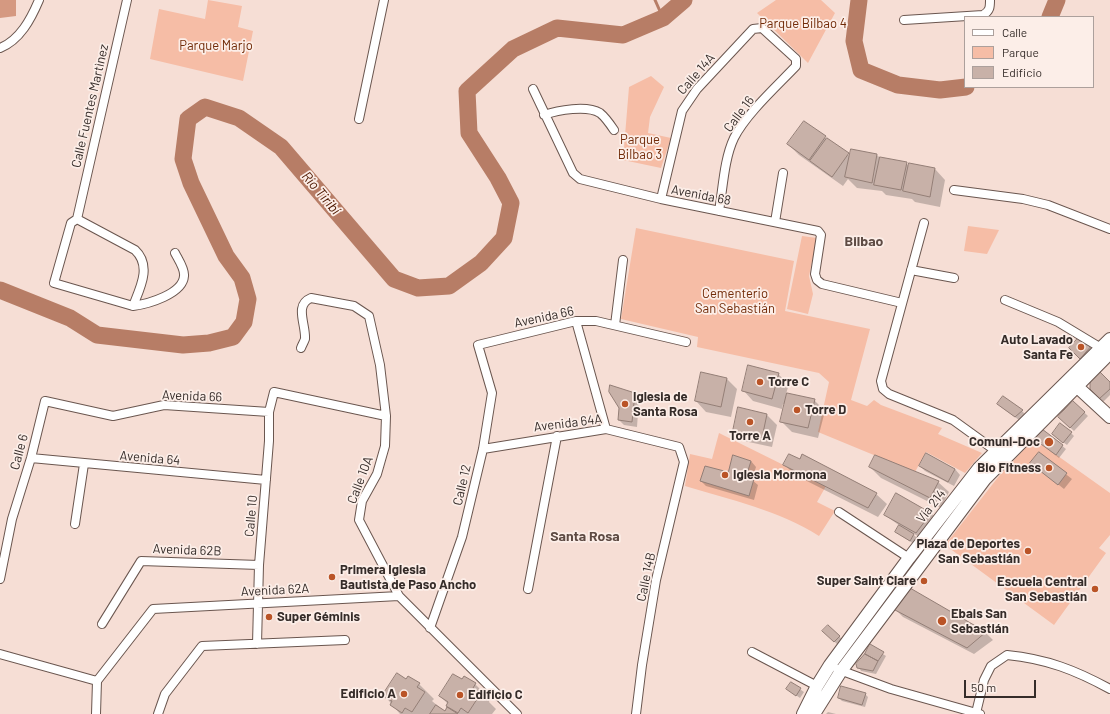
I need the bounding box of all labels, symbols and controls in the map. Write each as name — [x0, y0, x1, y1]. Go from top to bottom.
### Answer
park label: Parque Bilbao 4 — [759, 16, 847, 32]
legend — [964, 16, 1094, 88]
text: Calle — [1002, 25, 1027, 39]
park label: Parque Marjo — [179, 38, 253, 54]
street label: Calle Fuentes Martìnez — [68, 43, 112, 169]
text: Parque — [1002, 45, 1039, 59]
street label: Calle 14A — [674, 50, 718, 98]
text: Edificio — [1002, 65, 1042, 79]
street label: Calle 16 — [720, 93, 758, 135]
park label: Parque Bilbao 3 — [618, 132, 662, 163]
water label: Río Tiribí — [298, 168, 344, 218]
street label: Avenida 68 — [670, 182, 732, 208]
district label: Bilbao — [845, 233, 883, 249]
park label: Cementerio San Sebastián — [695, 286, 775, 317]
street label: Avenida 66 — [513, 303, 575, 331]
place label: Auto Lavado Santa Fe — [1001, 332, 1073, 363]
marker: Auto Lavado Santa Fe — [1076, 342, 1086, 352]
place label: Torre C — [768, 374, 809, 390]
marker: Torre C — [755, 377, 765, 387]
street label: Avenida 66 — [162, 387, 222, 405]
place label: Iglesia de Santa Rosa — [633, 389, 698, 420]
marker: Iglesia de Santa Rosa — [620, 399, 630, 409]
place label: Torre D — [805, 402, 846, 418]
marker: Torre D — [792, 405, 802, 415]
street label: Avenida 64A — [533, 411, 603, 435]
marker: Torre A — [745, 417, 755, 427]
place label: Torre A — [729, 428, 771, 444]
street label: Calle 6 — [7, 432, 31, 472]
place label: Comuni-Doc — [969, 434, 1040, 450]
marker: Comuni-Doc — [1043, 436, 1055, 448]
street label: Avenida 64 — [119, 448, 181, 468]
street label: Calle 10A — [344, 454, 376, 506]
place label: Bio Fitness — [977, 460, 1041, 476]
street label: Calle 12 — [450, 463, 474, 507]
marker: Bio Fitness — [1044, 463, 1054, 473]
place label: Iglesia Mormona — [733, 467, 827, 483]
marker: Iglesia Mormona — [720, 470, 730, 480]
street label: Vía 214 — [913, 486, 949, 526]
street label: Calle 10 — [241, 494, 261, 538]
district label: Santa Rosa — [550, 528, 620, 544]
place label: Plaza de Deportes San Sebastián — [917, 536, 1020, 567]
street label: Avenida 62B — [152, 541, 222, 559]
marker: Plaza de Deportes San Sebastián — [1023, 546, 1033, 556]
street label: Calle 14B — [633, 551, 659, 603]
place label: Primera Iglesia Bautista de Paso Ancho — [340, 562, 476, 593]
marker: Primera Iglesia Bautista de Paso Ancho — [327, 572, 337, 582]
place label: Super Saint Clare — [817, 573, 916, 589]
place label: Escuela Central San Sebastián — [997, 574, 1087, 605]
marker: Super Saint Clare — [919, 576, 929, 586]
street label: Avenida 62A — [240, 580, 310, 600]
marker: Escuela Central San Sebastián — [1090, 584, 1100, 594]
place label: Ebais San Sebastián — [951, 606, 1009, 637]
place label: Super Géminis — [277, 609, 360, 625]
marker: Super Géminis — [264, 612, 274, 622]
marker: Ebais San Sebastián — [936, 615, 948, 627]
scale bar — [966, 672, 1038, 698]
text: 50 m — [971, 680, 996, 694]
place label: Edificio A — [341, 686, 396, 702]
place label: Edificio C — [468, 687, 523, 703]
marker: Edificio A — [399, 689, 409, 699]
marker: Edificio C — [455, 690, 465, 700]

